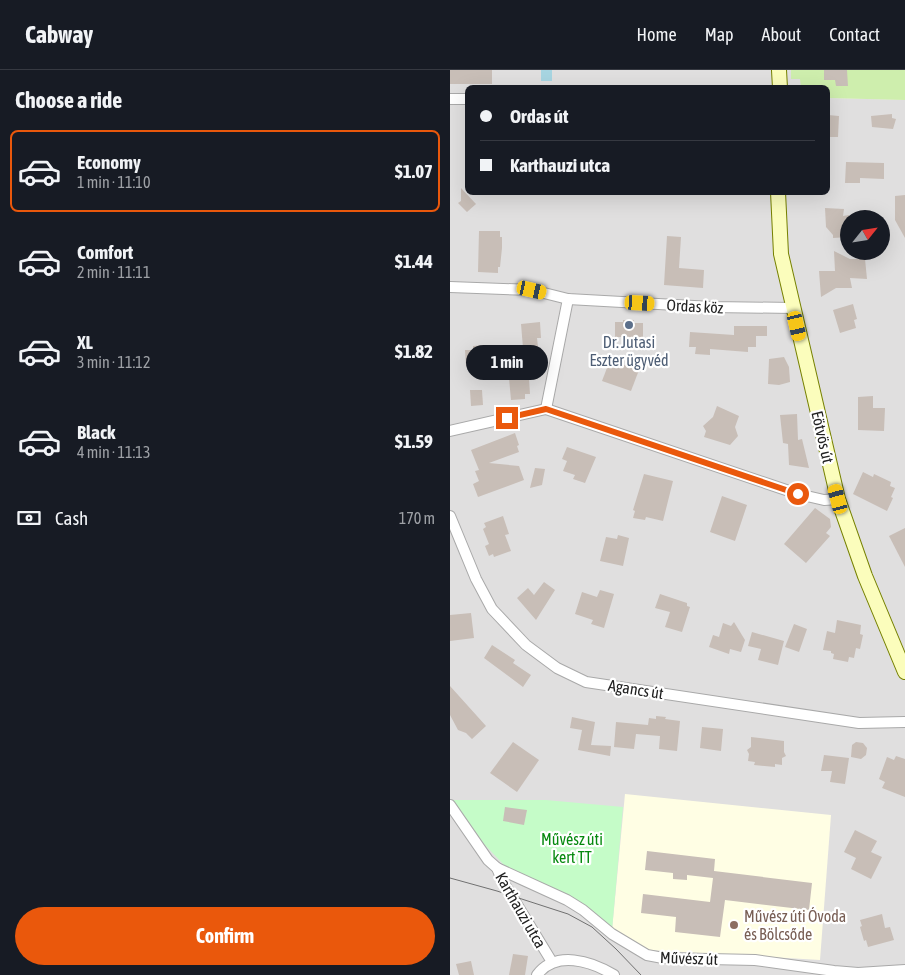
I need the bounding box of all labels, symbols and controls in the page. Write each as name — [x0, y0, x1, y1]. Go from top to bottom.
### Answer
text: Cabway — [25, 21, 93, 48]
text: Home — [637, 24, 677, 45]
text: Map — [705, 24, 734, 45]
text: About — [762, 24, 801, 45]
text: Contact — [829, 24, 880, 45]
text: Choose a ride — [15, 87, 122, 113]
text: Ordas út — [510, 105, 569, 127]
icon: car — [17, 149, 62, 194]
text: Economy — [77, 151, 141, 173]
text: Karthauzi utca — [510, 154, 610, 176]
text: $1.07 — [395, 160, 433, 182]
text: 1 min · 11:10 — [77, 173, 150, 191]
north arrow — [840, 210, 890, 260]
map controls — [840, 210, 890, 260]
icon: car — [17, 239, 62, 284]
text: Comfort — [77, 241, 133, 263]
text: $1.44 — [395, 250, 433, 272]
text: 2 min · 11:11 — [77, 263, 150, 281]
car — [515, 279, 548, 301]
car — [624, 295, 655, 311]
street label: Ordas köz — [666, 296, 724, 316]
car — [786, 310, 807, 342]
marker: Dr. Jutasi Eszter ügyvéd — [623, 319, 635, 331]
icon: car — [17, 329, 62, 374]
text: XL — [77, 331, 93, 353]
place label: Dr. Jutasi Eszter ügyvéd — [589, 333, 669, 370]
text: $1.82 — [395, 340, 433, 362]
callout: 1 min — [466, 346, 548, 380]
text: 3 min · 11:12 — [77, 353, 150, 371]
text: 1 min — [491, 353, 523, 371]
route end — [496, 407, 518, 429]
street label: Eötvös út — [808, 409, 838, 465]
icon: car — [17, 419, 62, 464]
text: Black — [77, 421, 115, 443]
text: $1.59 — [395, 430, 433, 452]
text: 4 min · 11:13 — [77, 443, 150, 461]
route start — [787, 483, 809, 505]
car — [826, 483, 849, 515]
icon: cash — [15, 504, 43, 532]
text: Cash — [55, 507, 88, 529]
text: 170 m — [399, 509, 435, 527]
street label: Agancs út — [607, 676, 665, 703]
park label: Művész úti kert TT — [541, 830, 603, 866]
street label: Karthauzi utca — [492, 869, 550, 951]
button: Confirm — [15, 907, 435, 965]
place label: Művész úti Óvoda és Bölcsőde — [744, 907, 846, 943]
marker: Művész úti Óvoda és Bölcsőde — [728, 919, 740, 931]
street label: Művész út — [660, 948, 719, 968]

